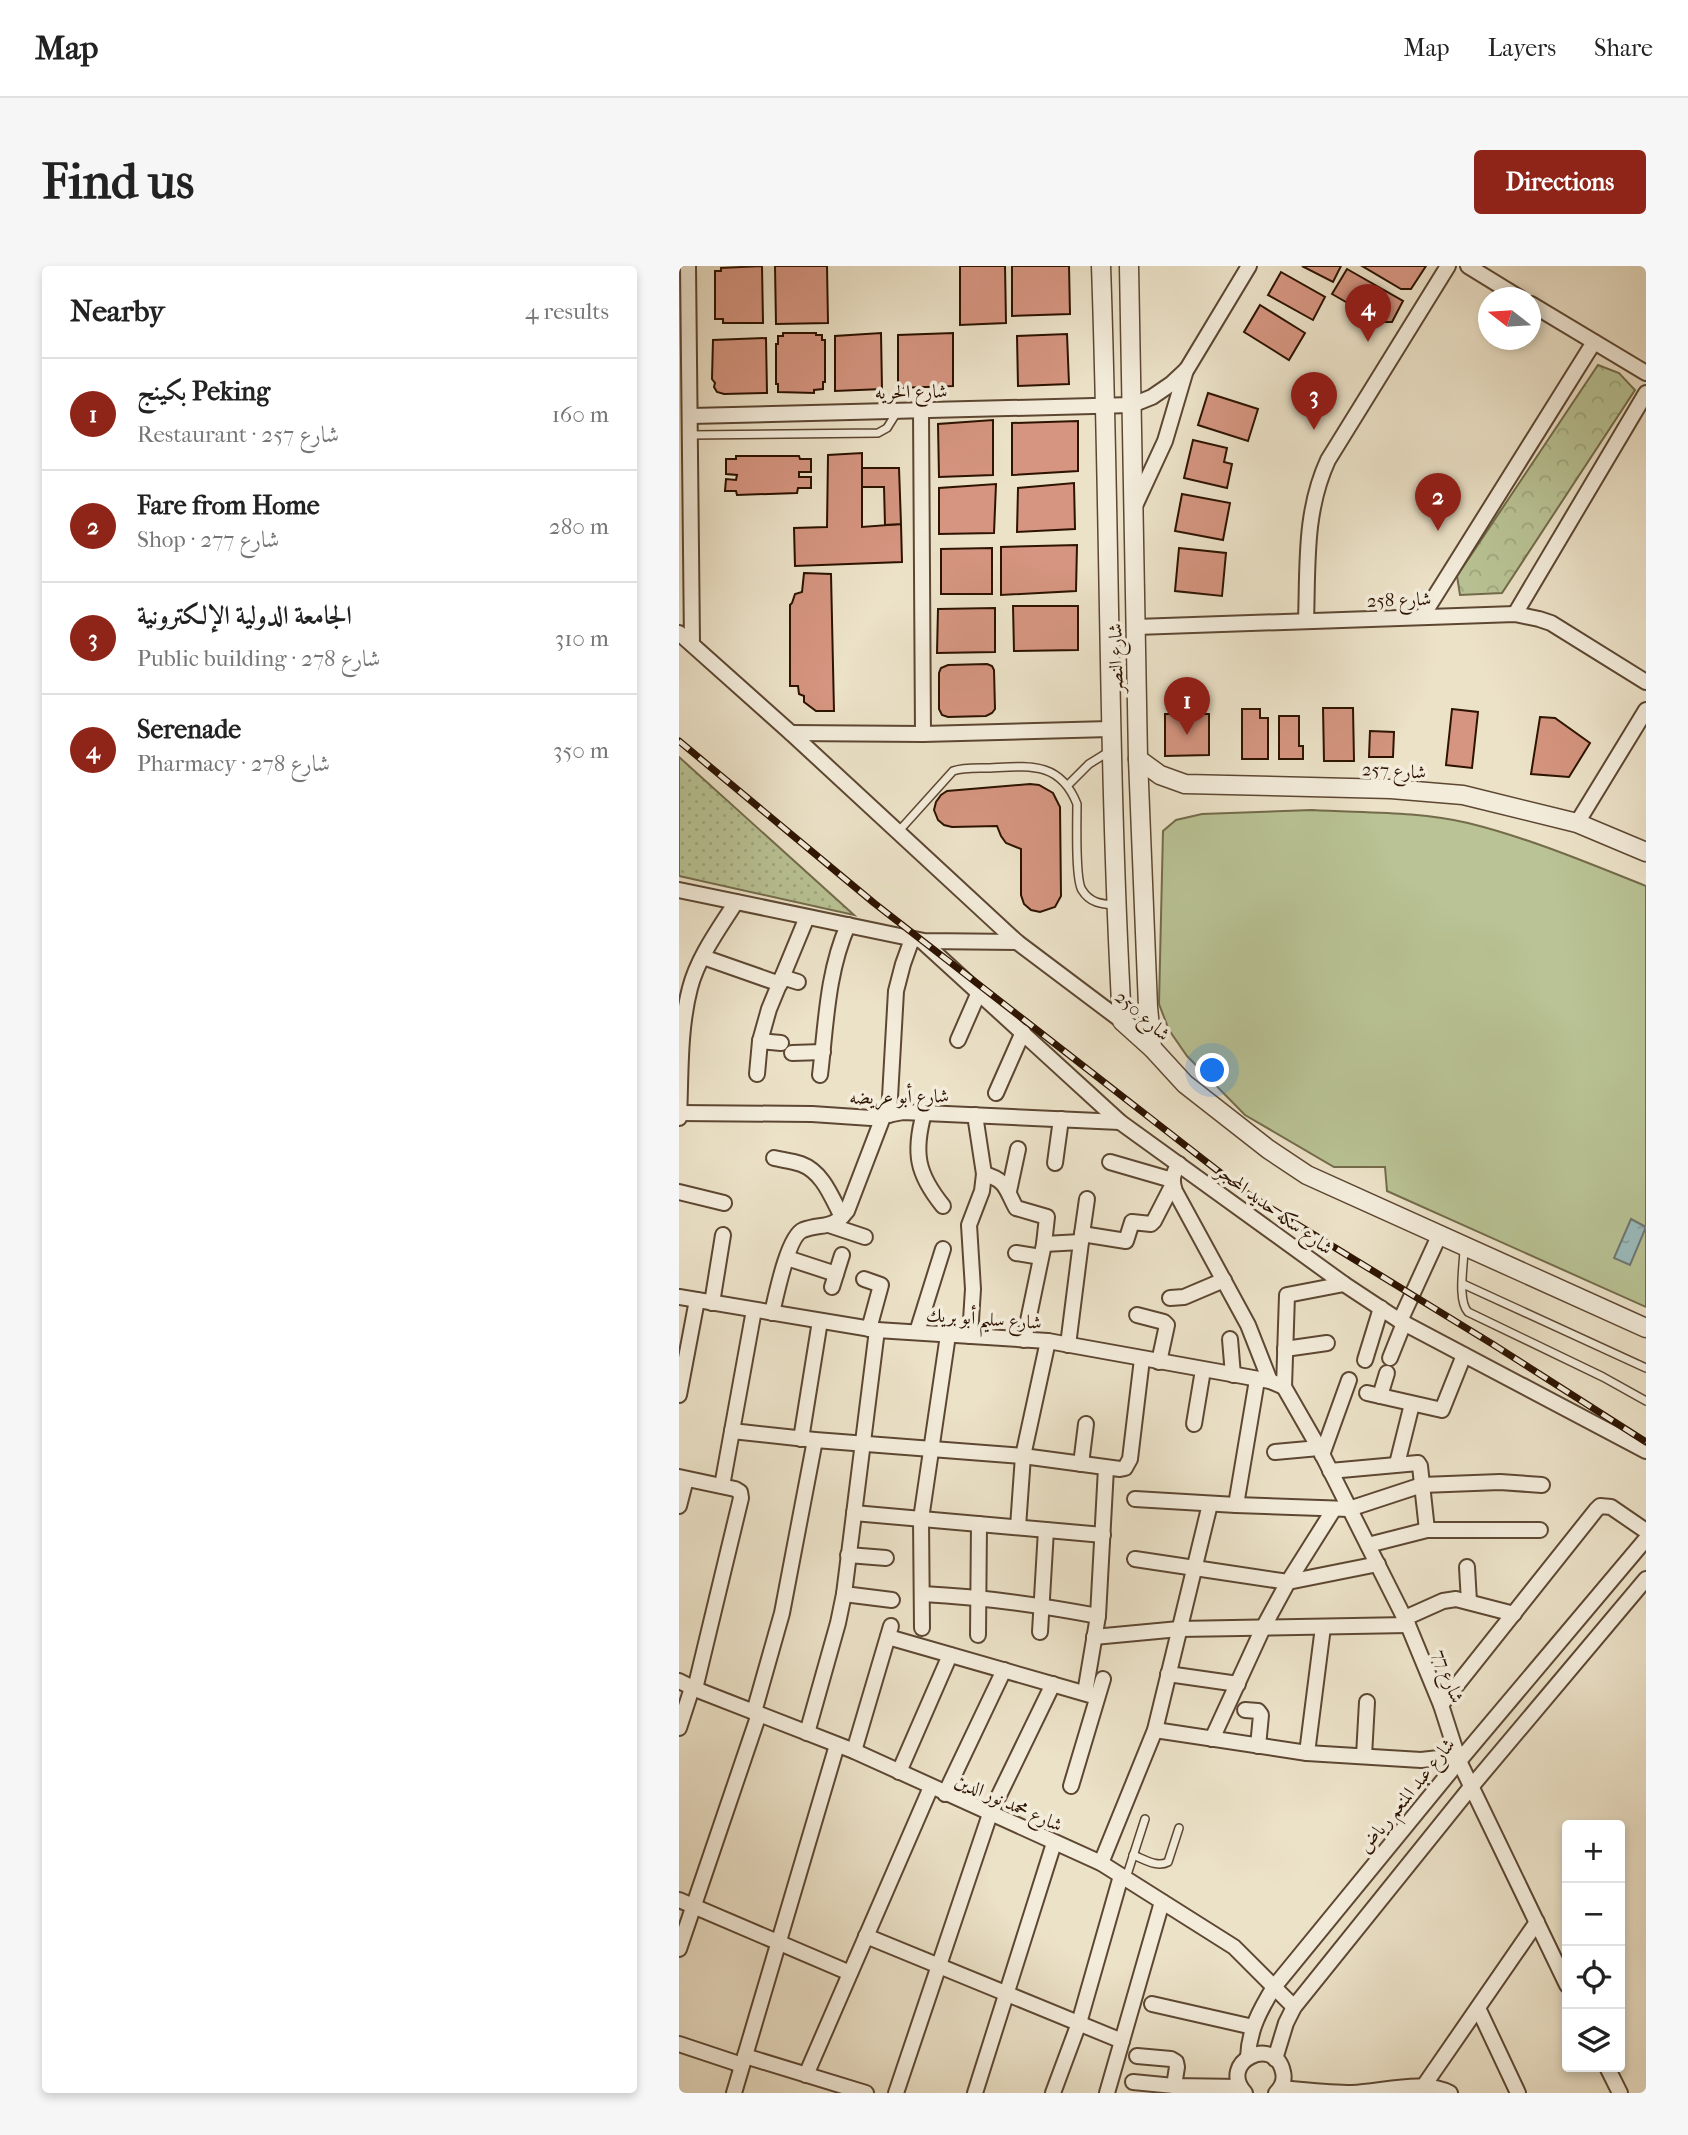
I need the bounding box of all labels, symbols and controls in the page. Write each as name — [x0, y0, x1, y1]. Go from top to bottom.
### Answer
text: Map — [35, 29, 98, 68]
text: Map — [1404, 34, 1450, 62]
text: Layers — [1488, 34, 1556, 62]
text: Share — [1594, 34, 1653, 62]
button: Directions — [1474, 150, 1646, 214]
text: Find us — [42, 153, 194, 211]
pin: 4 — [1345, 284, 1391, 342]
north arrow — [1478, 287, 1541, 350]
text: Nearby — [70, 294, 165, 329]
text: 4 results — [525, 298, 609, 325]
pin: 3 — [1291, 372, 1337, 430]
text: بكينج Peking — [137, 376, 270, 407]
street label: شارع الحريه — [874, 380, 948, 408]
text: 1 — [89, 401, 97, 428]
text: 160 m — [552, 401, 609, 428]
text: Restaurant · شارع 257 — [137, 421, 339, 448]
pin: 2 — [1415, 473, 1461, 531]
text: Fare from Home — [137, 490, 320, 521]
text: 2 — [87, 513, 99, 540]
text: 280 m — [549, 513, 609, 540]
text: Shop · شارع 277 — [137, 526, 279, 553]
street label: شارع 258 — [1366, 588, 1432, 616]
text: الجامعة الدولية الإلكترونية — [137, 600, 352, 631]
street label: شارع النصر — [1104, 623, 1132, 695]
text: 3 — [88, 625, 98, 652]
text: 310 m — [555, 625, 609, 652]
text: Public building · شارع 278 — [137, 645, 380, 672]
pin: 1 — [1164, 677, 1210, 735]
text: Serenade — [137, 714, 241, 745]
text: 4 — [86, 737, 100, 764]
text: 350 m — [553, 737, 609, 764]
text: Pharmacy · شارع 278 — [137, 750, 330, 777]
street label: شارع 257 — [1361, 758, 1427, 788]
street label: شارع 250 — [1108, 986, 1174, 1049]
your location — [1195, 1053, 1229, 1087]
street label: شارع أبو عريضه — [849, 1083, 949, 1113]
street label: شارع سكه حديد المحجر — [1208, 1159, 1337, 1263]
street label: شارع سليم أبو بريك — [925, 1302, 1042, 1342]
street label: شارع 77 — [1424, 1647, 1468, 1708]
street label: شارع عبد المنعم رياض — [1354, 1734, 1465, 1862]
street label: شارع محمد نور الدين — [950, 1769, 1066, 1840]
map controls — [1562, 1820, 1625, 2072]
button: + — [1562, 1820, 1625, 1883]
button: − — [1562, 1883, 1625, 1946]
button: locate — [1562, 1946, 1625, 2009]
button: layers — [1562, 2009, 1625, 2072]

